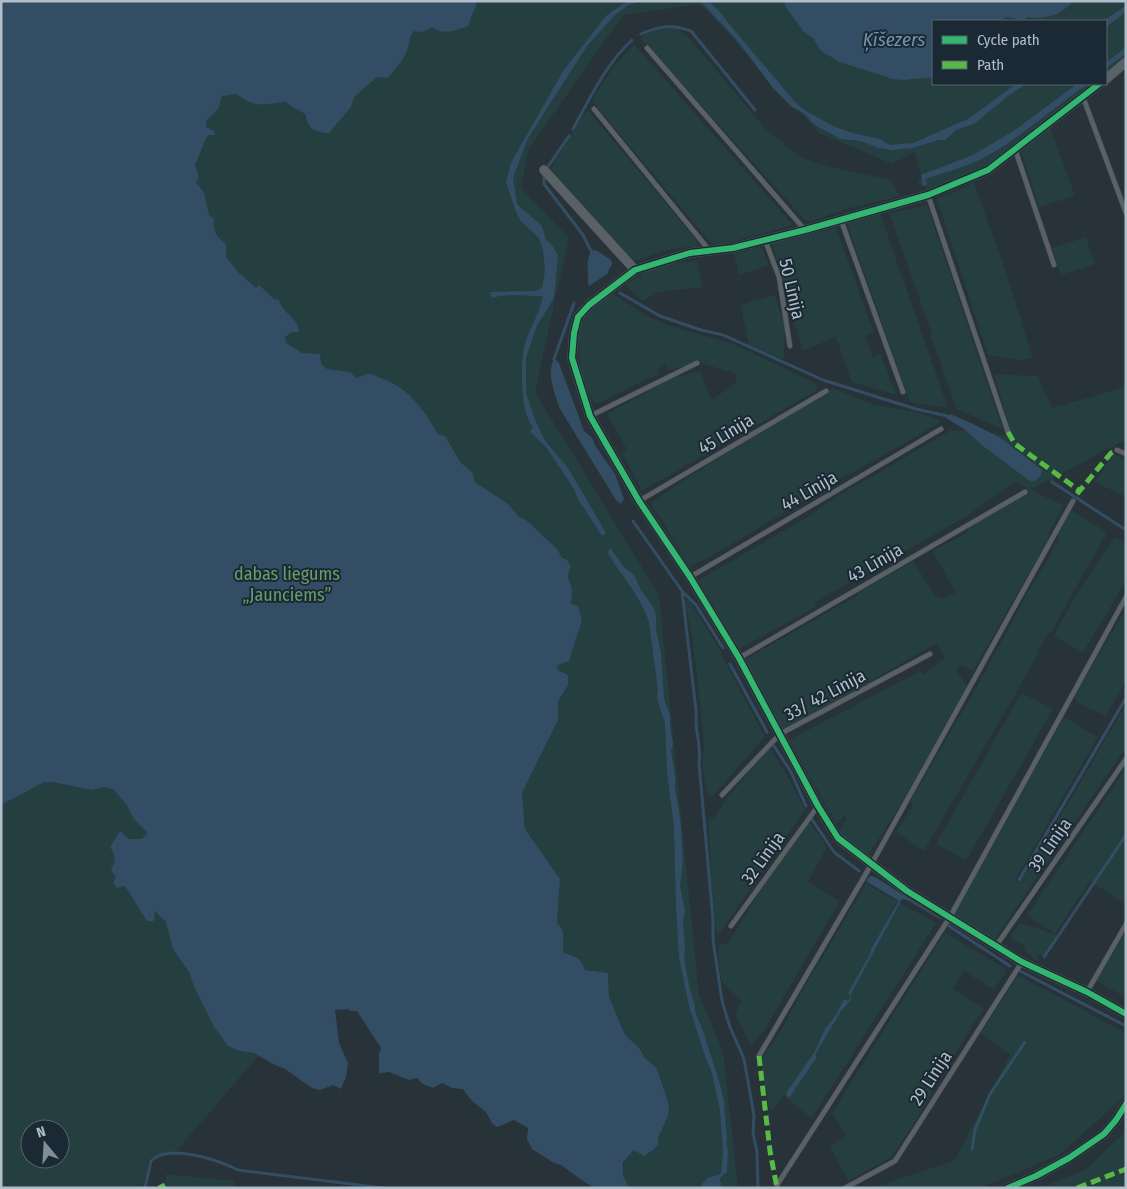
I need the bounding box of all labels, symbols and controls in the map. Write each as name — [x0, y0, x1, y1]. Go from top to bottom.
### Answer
legend — [932, 20, 1107, 85]
water label: Ķīšezers — [863, 28, 925, 52]
text: Cycle path — [977, 31, 1040, 49]
text: Path — [977, 56, 1004, 74]
street label: 50 Līnija — [774, 257, 810, 322]
street label: 45 Līnija — [694, 409, 758, 459]
street label: 44 Līnija — [777, 466, 841, 516]
street label: 43 Līnija — [843, 538, 907, 588]
park label: dabas liegums „Jaunciems” — [234, 563, 340, 606]
street label: 33/ 42 Līnija — [781, 664, 870, 726]
street label: 39 Līnija — [1024, 814, 1076, 876]
street label: 32 Līnija — [737, 827, 790, 889]
street label: 29 Līnija — [905, 1046, 957, 1109]
north arrow — [20, 1119, 70, 1169]
text: N — [35, 1123, 48, 1141]

